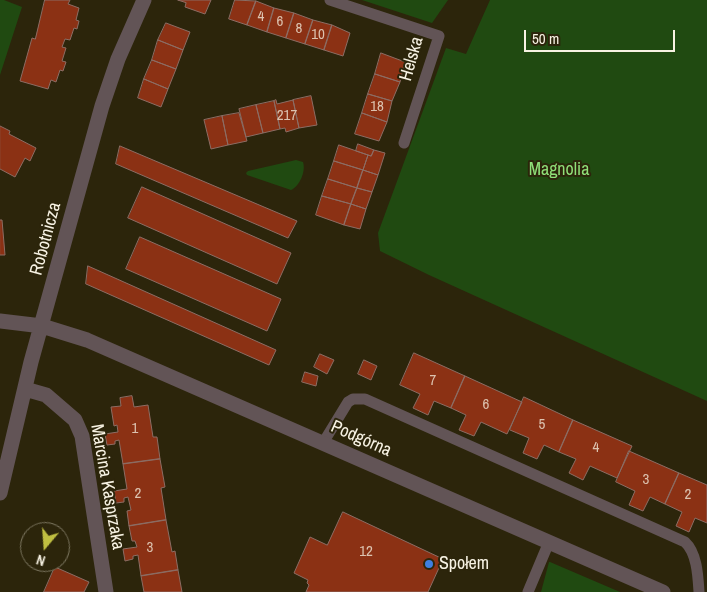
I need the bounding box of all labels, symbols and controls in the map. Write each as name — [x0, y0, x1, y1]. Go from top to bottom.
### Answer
house number: 4 — [258, 8, 264, 26]
house number: 6 — [277, 13, 283, 31]
house number: 8 — [296, 20, 302, 38]
scale bar — [527, 20, 678, 52]
house number: 10 — [311, 26, 325, 44]
text: 50 m — [532, 28, 559, 49]
street label: Helska — [395, 34, 429, 84]
house number: 18 — [370, 98, 384, 116]
house number: 217 — [277, 107, 297, 125]
park label: Magnolia — [529, 159, 589, 181]
street label: Robotnicza — [26, 200, 66, 278]
house number: 7 — [430, 372, 436, 390]
house number: 6 — [483, 396, 489, 414]
street label: Podgórna — [327, 416, 395, 462]
house number: 5 — [539, 416, 545, 434]
house number: 1 — [132, 420, 138, 438]
street label: Marcina Kasprzaka — [85, 423, 129, 551]
house number: 4 — [593, 439, 599, 457]
house number: 3 — [643, 471, 649, 489]
house number: 2 — [135, 485, 141, 503]
house number: 2 — [685, 486, 691, 504]
north arrow — [20, 522, 70, 572]
house number: 3 — [147, 539, 153, 557]
house number: 12 — [359, 543, 373, 561]
text: N — [34, 550, 47, 570]
place label: Społem — [439, 553, 489, 575]
marker: Społem — [423, 558, 435, 570]

